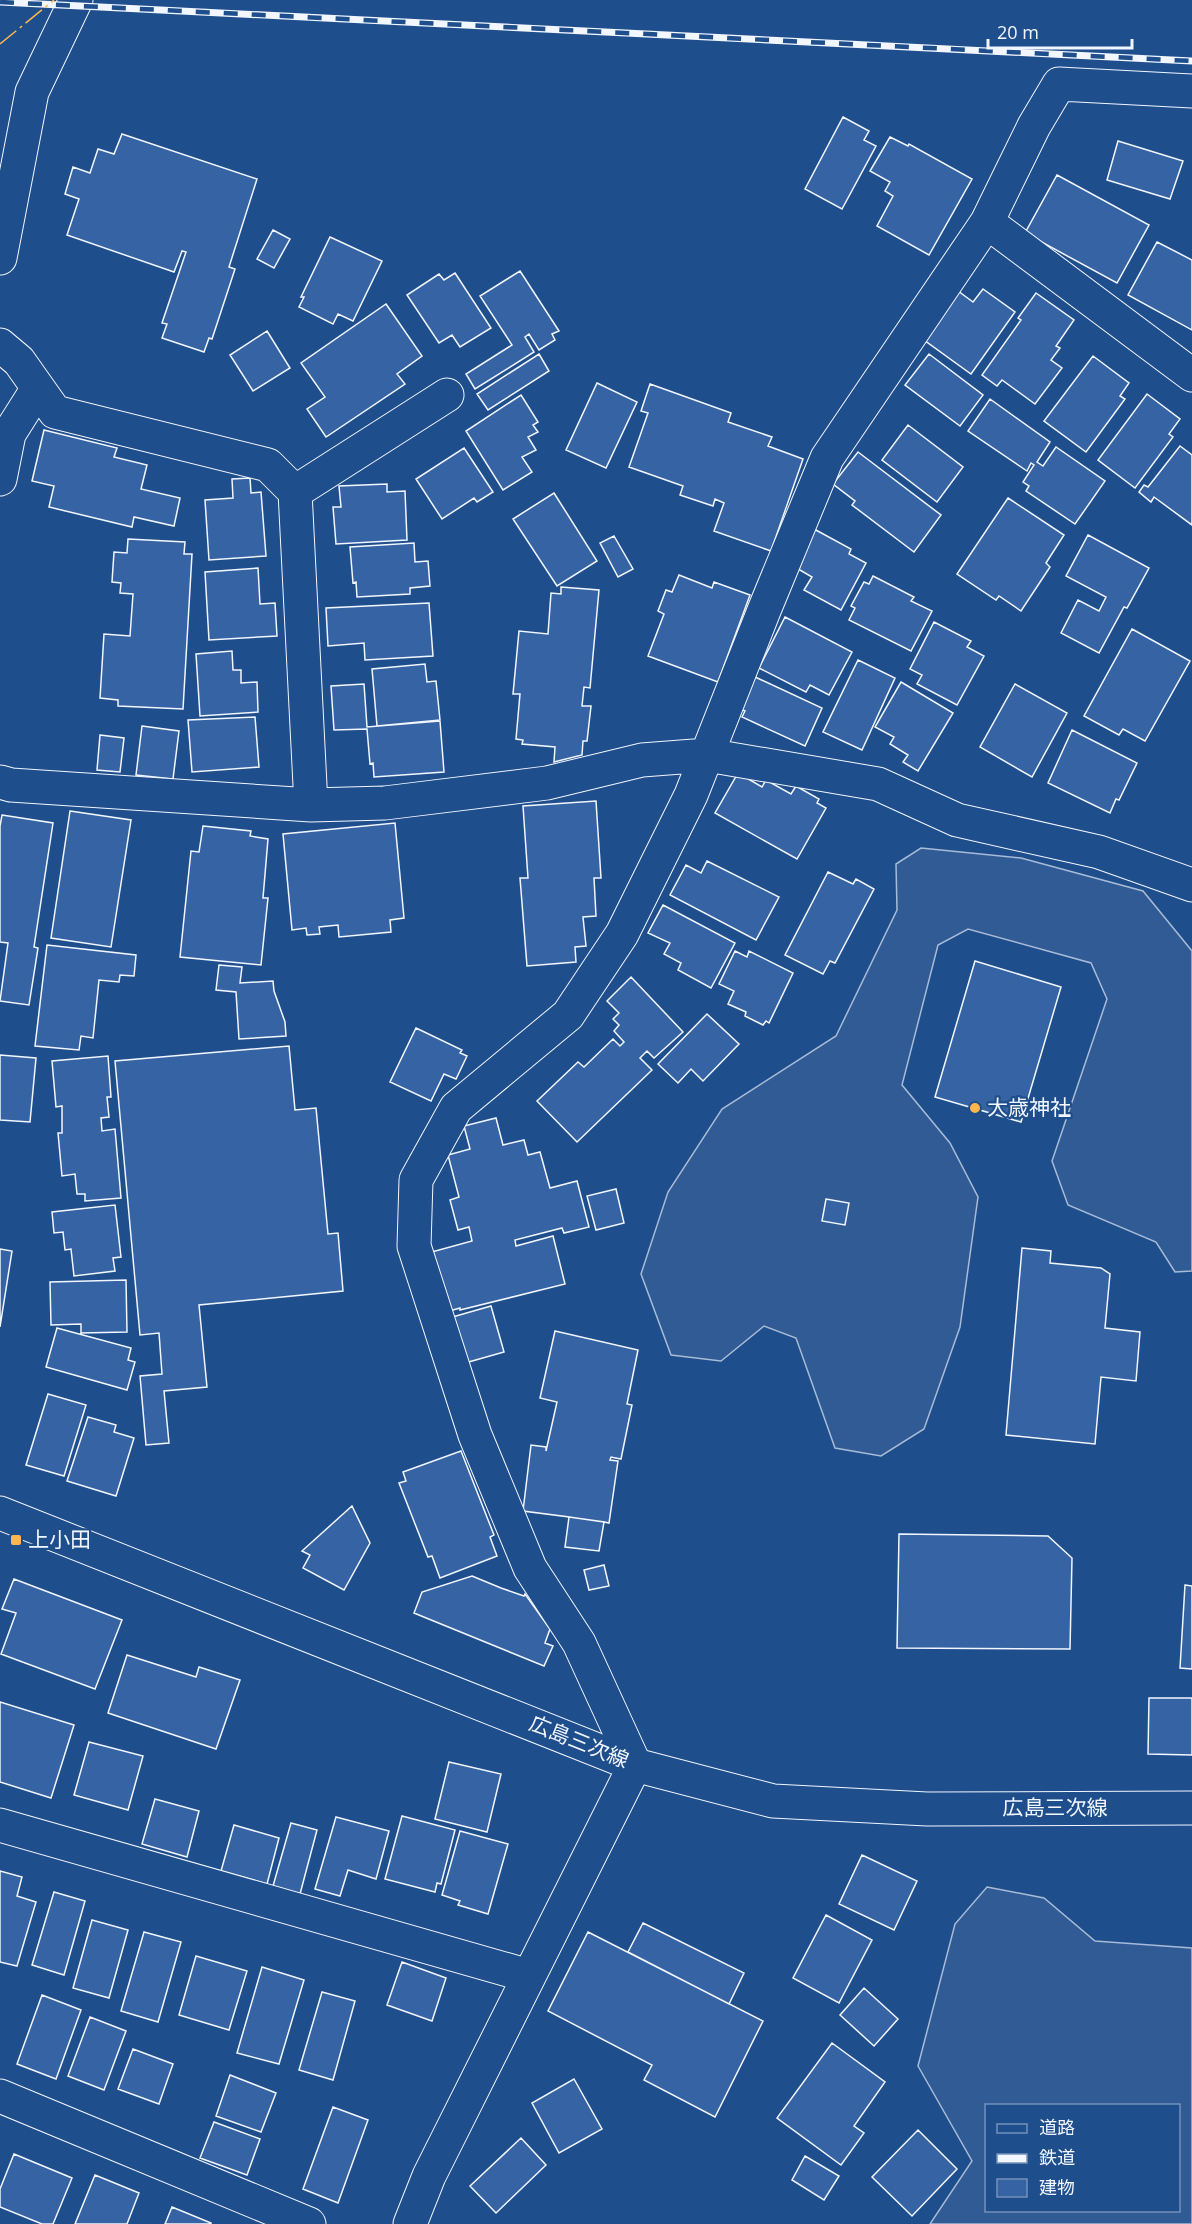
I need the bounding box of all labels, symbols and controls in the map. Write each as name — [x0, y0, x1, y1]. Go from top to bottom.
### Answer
scale bar — [988, 12, 1132, 50]
text: 20 m — [997, 20, 1039, 44]
place label: 大歳神社 — [987, 1093, 1071, 1121]
marker: 大歳神社 — [968, 1101, 982, 1115]
place label: 上小田 — [28, 1525, 91, 1553]
marker: 上小田 — [9, 1533, 23, 1547]
street label: 広島三次線 — [525, 1708, 633, 1774]
street label: 広島三次線 — [1003, 1793, 1108, 1821]
legend — [985, 2104, 1180, 2212]
text: 道路 — [1039, 2115, 1075, 2139]
text: 鉄道 — [1039, 2145, 1075, 2169]
text: 建物 — [1039, 2175, 1075, 2199]

